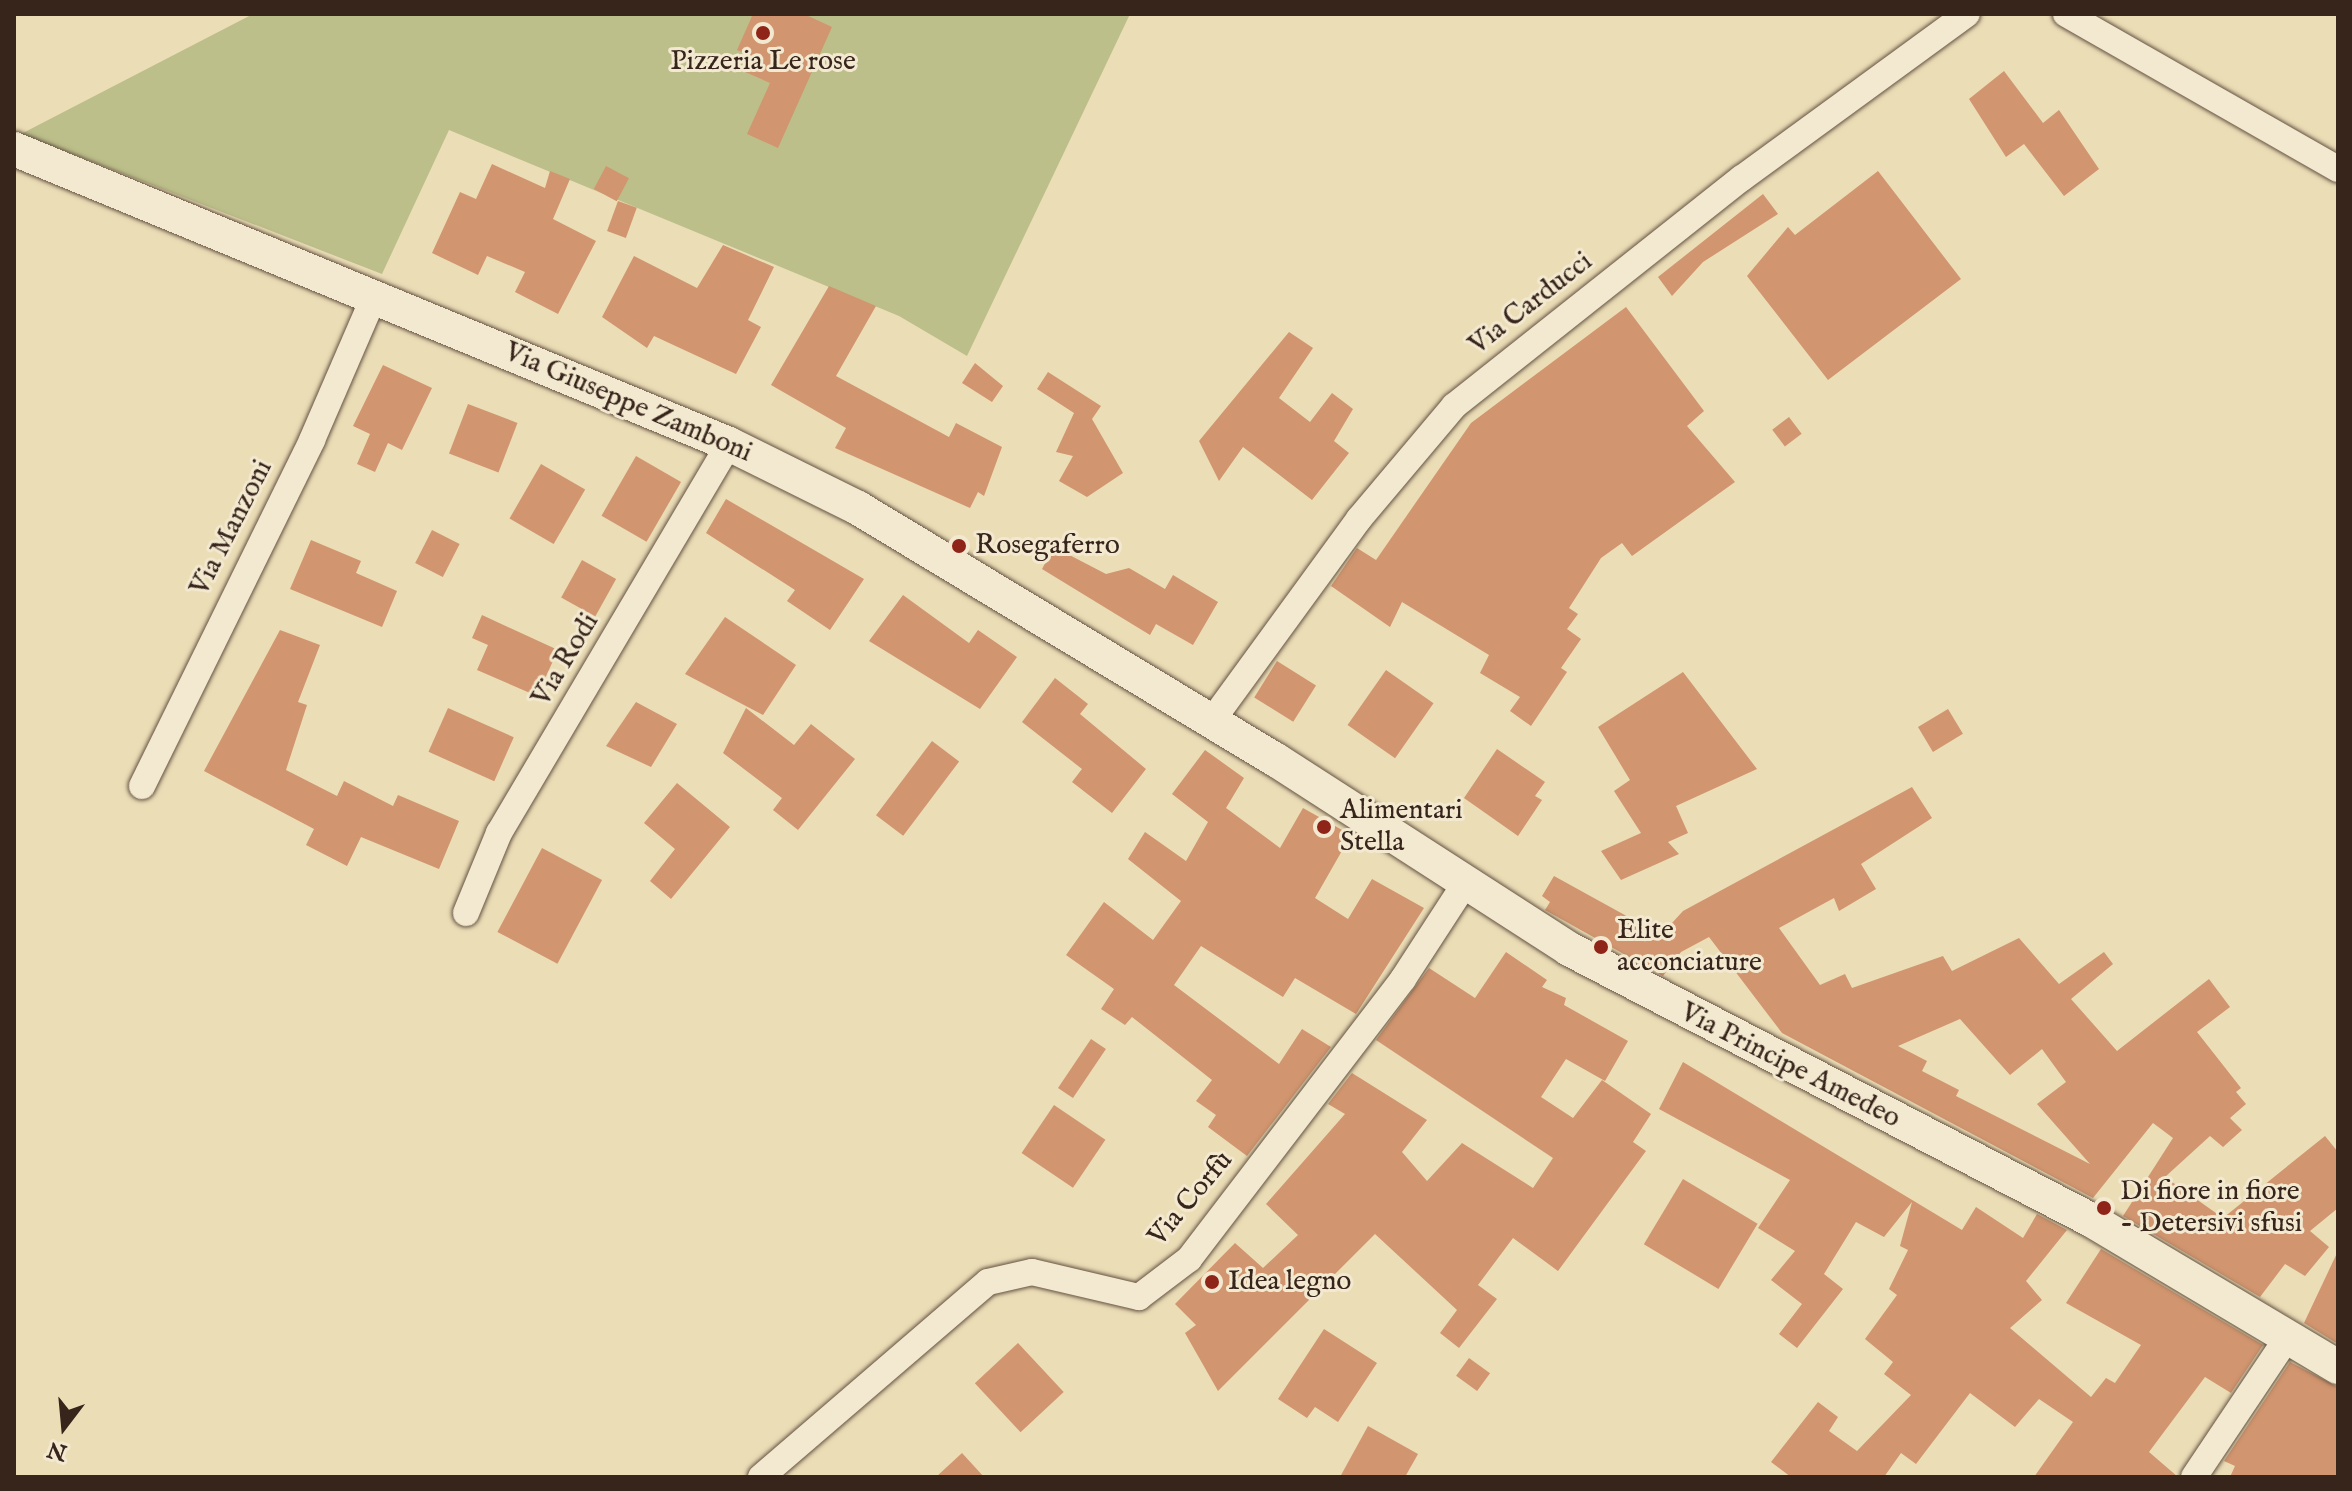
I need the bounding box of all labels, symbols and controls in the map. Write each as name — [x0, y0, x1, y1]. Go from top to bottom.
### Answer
marker: Pizzeria Le rose — [754, 24, 772, 42]
place label: Pizzeria Le rose — [670, 45, 856, 79]
street label: Via Carducci — [1463, 245, 1599, 363]
street label: Via Giuseppe Zamboni — [499, 336, 757, 470]
street label: Via Manzoni — [183, 455, 281, 601]
place label: Rosegaferro — [975, 529, 1120, 563]
marker: Rosegaferro — [950, 537, 968, 555]
street label: Via Rodi — [525, 607, 607, 713]
place label: Alimentari Stella — [1340, 794, 1463, 860]
marker: Alimentari Stella — [1315, 818, 1333, 836]
place label: Elite acconciature — [1617, 914, 1762, 980]
marker: Elite acconciature — [1592, 938, 1610, 956]
street label: Via Principe Amedeo — [1674, 996, 1906, 1136]
street label: Via Corfù — [1141, 1145, 1241, 1253]
place label: Di fiore in fiore - Detersivi sfusi — [2120, 1175, 2302, 1241]
marker: Di fiore in fiore - Detersivi sfusi — [2095, 1199, 2113, 1217]
place label: Idea legno — [1228, 1265, 1351, 1299]
marker: Idea legno — [1203, 1273, 1221, 1291]
north arrow — [24, 1387, 104, 1467]
text: N — [44, 1434, 70, 1466]

